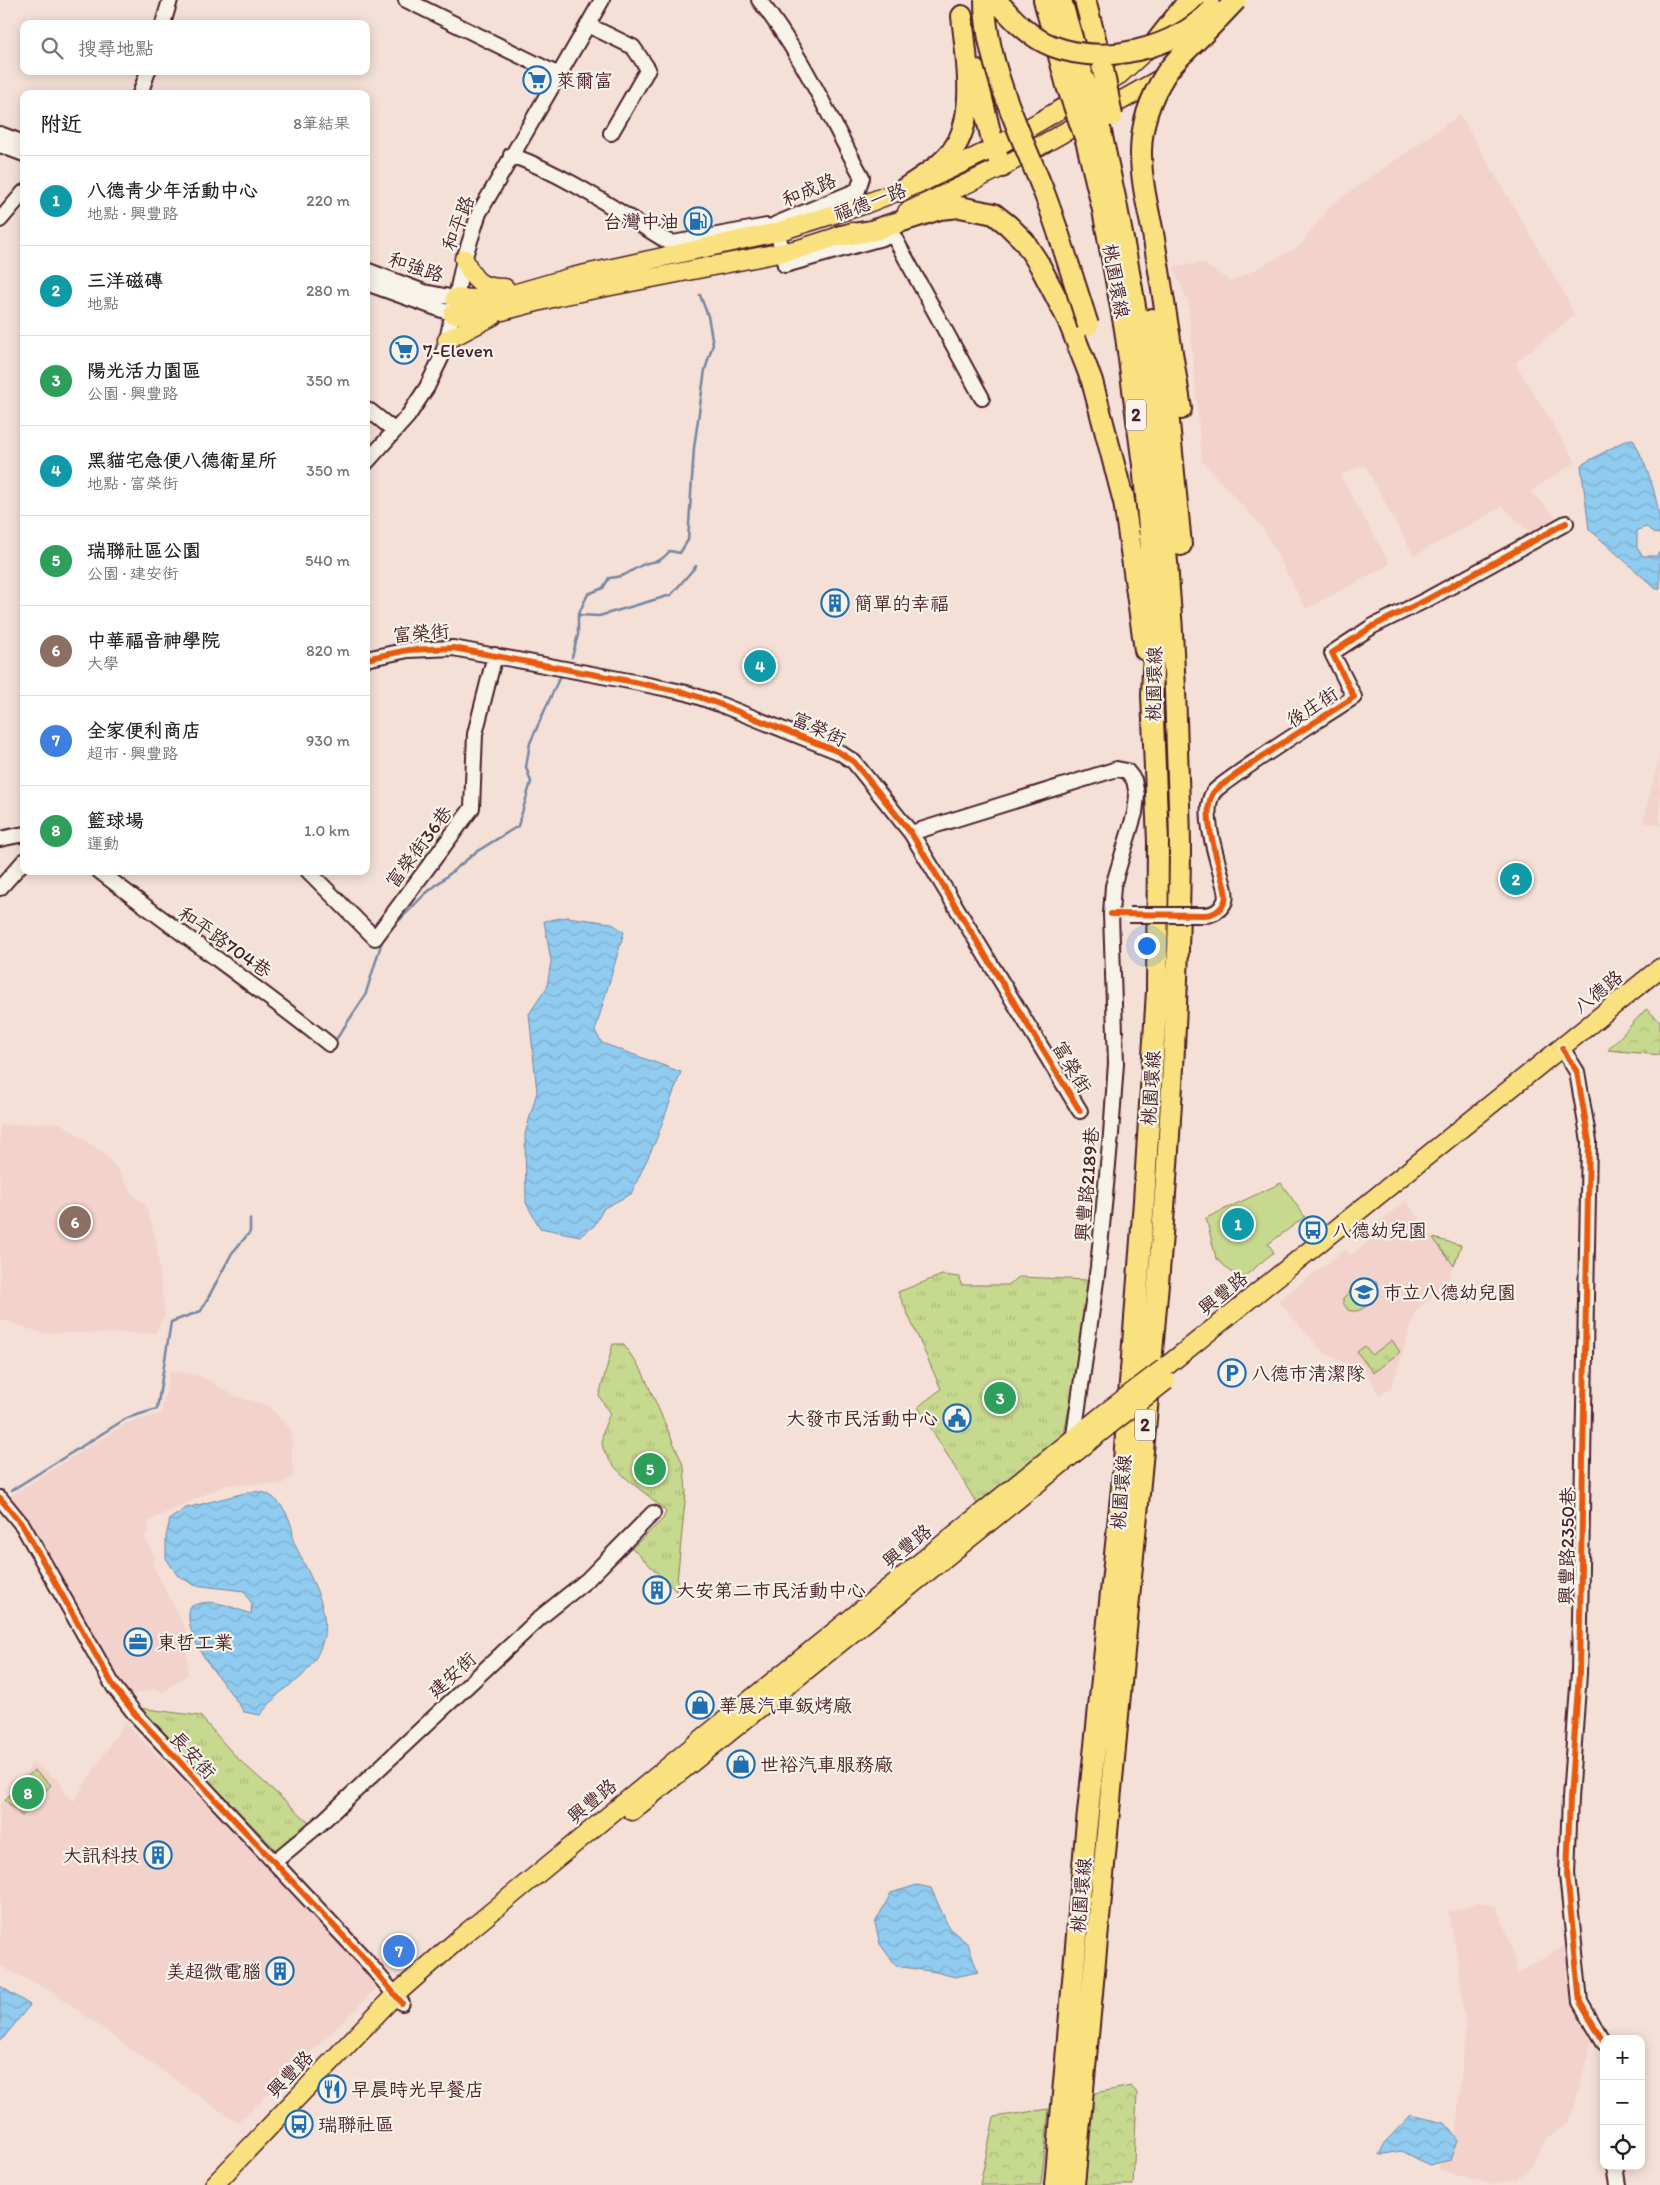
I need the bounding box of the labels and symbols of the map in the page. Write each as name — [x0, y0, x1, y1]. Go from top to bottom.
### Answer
supermarket icon: 萊爾富 — [522, 65, 552, 95]
place label: 萊爾富 — [556, 69, 613, 92]
street label: 和成路 — [778, 168, 840, 212]
street label: 福德一路 — [830, 178, 910, 226]
street label: 和平路 — [437, 192, 479, 254]
fuel station icon: 台灣中油 — [683, 206, 713, 236]
place label: 台灣中油 — [603, 210, 679, 233]
street label: 桃園環線 — [1098, 242, 1134, 320]
street label: 和強路 — [385, 247, 447, 287]
supermarket icon: 7-Eleven — [389, 335, 419, 365]
place label: 7-Eleven — [423, 339, 494, 362]
road number: 2 — [1126, 400, 1146, 430]
building icon: 簡單的幸福 — [820, 588, 850, 618]
place label: 簡單的幸福 — [854, 592, 949, 615]
street label: 富榮街 — [392, 619, 450, 647]
street label: 桃園環線 — [1142, 646, 1166, 722]
pin: 4 — [744, 647, 776, 685]
street label: 後庄街 — [1282, 682, 1342, 732]
street label: 富榮街 — [788, 707, 850, 751]
street label: 富榮街36巷 — [381, 802, 457, 892]
pin: 2 — [1500, 860, 1532, 898]
street label: 和平路704巷 — [174, 901, 276, 983]
your location — [1134, 933, 1160, 959]
street label: 八德路 — [1569, 965, 1627, 1019]
street label: 富榮街 — [1047, 1037, 1097, 1097]
street label: 桃園環線 — [1137, 1049, 1165, 1127]
street label: 興豐路2189巷 — [1071, 1126, 1103, 1242]
pin: 6 — [59, 1203, 91, 1241]
pin: 1 — [1222, 1205, 1254, 1243]
bus stop icon: 八德幼兒園 — [1298, 1215, 1328, 1245]
place label: 八德幼兒園 — [1332, 1219, 1427, 1242]
street label: 興豐路 — [1194, 1266, 1252, 1320]
school or university icon: 市立八德幼兒園 — [1349, 1277, 1379, 1307]
place label: 市立八德幼兒園 — [1383, 1281, 1516, 1304]
parking icon: 八德市清潔隊 — [1217, 1358, 1247, 1388]
place label: 八德市清潔隊 — [1251, 1362, 1365, 1385]
pin: 3 — [984, 1379, 1016, 1417]
public building icon: 大發市民活動中心 — [942, 1403, 972, 1433]
place label: 大發市民活動中心 — [786, 1407, 938, 1430]
road number: 2 — [1135, 1410, 1155, 1440]
pin: 5 — [634, 1450, 666, 1488]
street label: 桃園環線 — [1106, 1453, 1136, 1531]
street label: 興豐路2350巷 — [1554, 1487, 1580, 1605]
street label: 興豐路 — [878, 1519, 936, 1573]
building icon: 大安第二市民活動中心 — [642, 1575, 672, 1605]
place label: 大安第二市民活動中心 — [676, 1579, 866, 1602]
office icon: 東哲工業 — [123, 1627, 153, 1657]
place label: 東哲工業 — [157, 1631, 233, 1654]
street label: 建安街 — [423, 1647, 481, 1703]
shop icon: 華展汽車鈑烤廠 — [685, 1690, 715, 1720]
place label: 華展汽車鈑烤廠 — [719, 1694, 852, 1717]
street label: 長安街 — [165, 1726, 221, 1784]
shop icon: 世裕汽車服務廠 — [726, 1749, 756, 1779]
place label: 世裕汽車服務廠 — [760, 1753, 893, 1776]
pin: 8 — [12, 1774, 44, 1812]
street label: 興豐路 — [563, 1774, 621, 1828]
building icon: 大訊科技 — [143, 1840, 173, 1870]
place label: 大訊科技 — [63, 1844, 139, 1867]
street label: 桃園環線 — [1066, 1856, 1096, 1934]
pin: 7 — [383, 1932, 415, 1970]
building icon: 美超微電腦 — [265, 1956, 295, 1986]
place label: 美超微電腦 — [166, 1960, 261, 1983]
street label: 興豐路 — [262, 2046, 318, 2102]
restaurant icon: 早晨時光早餐店 — [317, 2074, 347, 2104]
place label: 早晨時光早餐店 — [351, 2078, 484, 2101]
bus stop icon: 瑞聯社區 — [284, 2109, 314, 2139]
place label: 瑞聯社區 — [318, 2113, 394, 2136]

